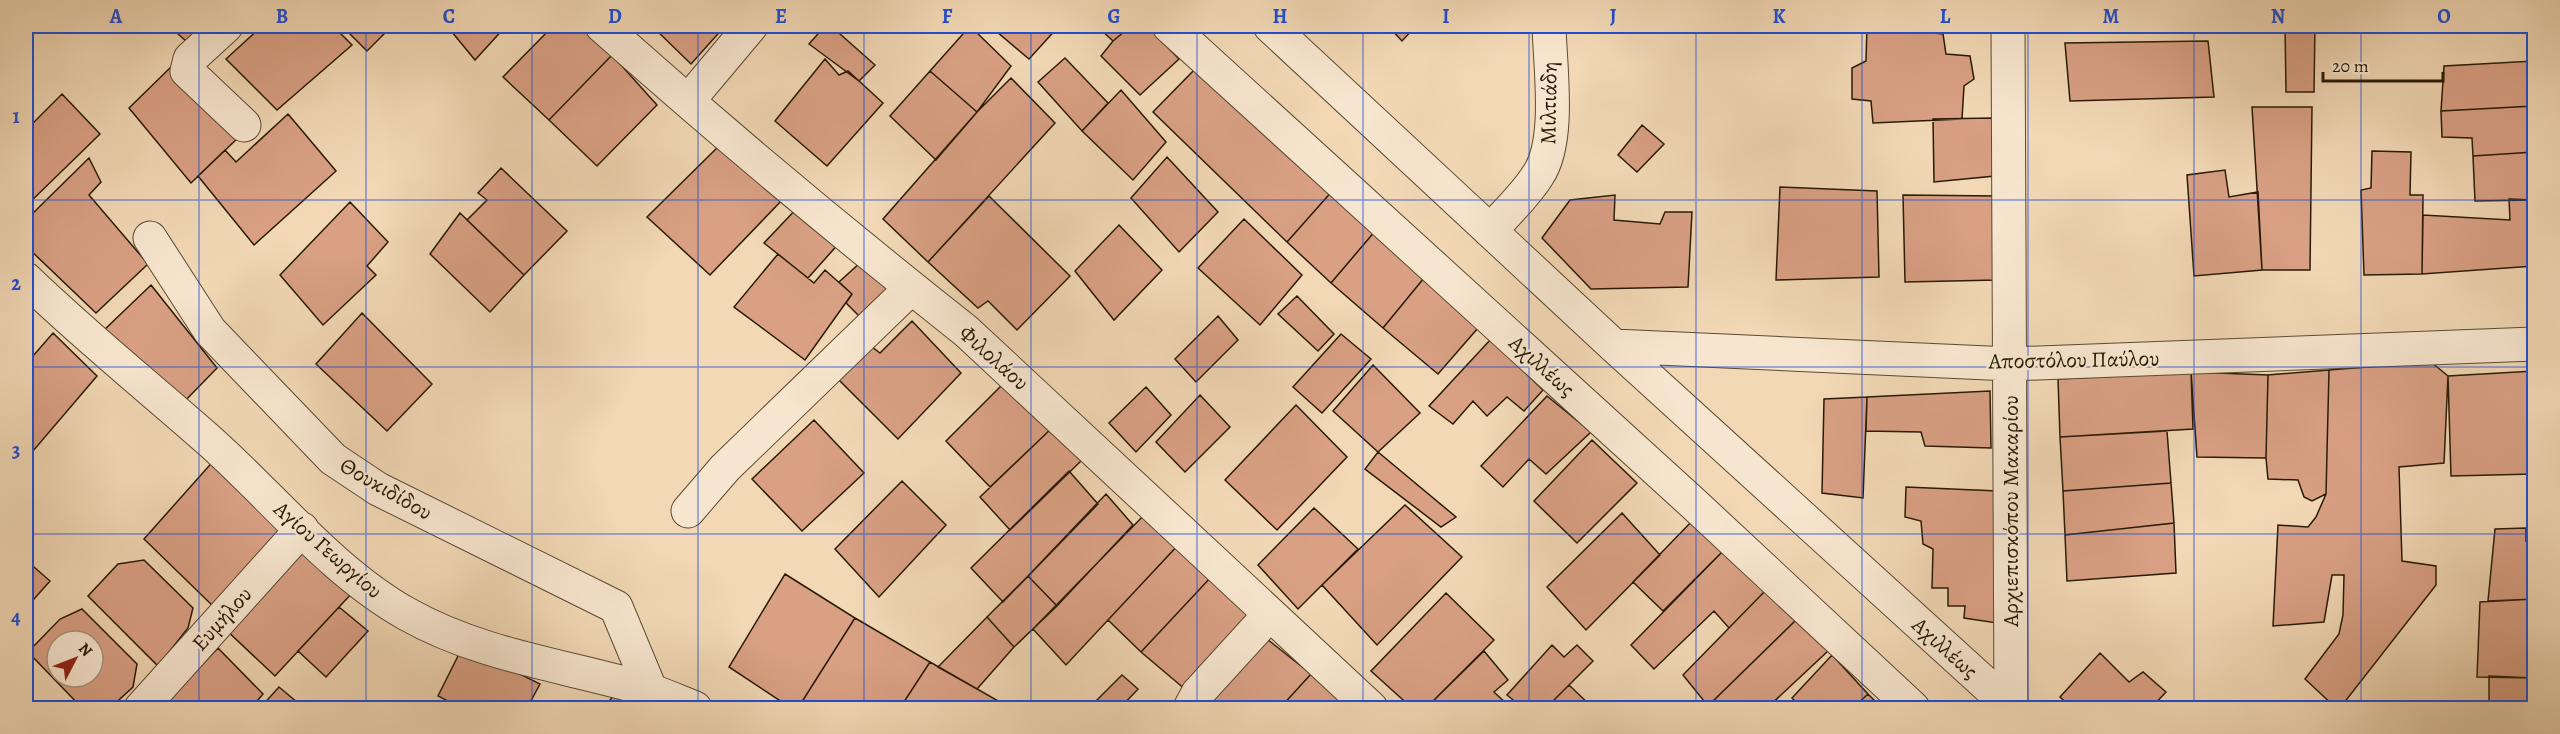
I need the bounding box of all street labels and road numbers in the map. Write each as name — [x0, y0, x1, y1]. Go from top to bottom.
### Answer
street label: Μιλτιάδη — [1533, 61, 1565, 145]
street label: Φιλολάου — [952, 318, 1036, 398]
street label: Αχιλλέως — [1502, 328, 1582, 404]
street label: Αποστόλου Παύλου — [1987, 344, 2160, 377]
street label: Αρχιεπισκόπου Μακαρίου — [1996, 395, 2026, 628]
street label: Θουκιδίδου — [334, 450, 438, 528]
street label: Αγίου Γεωργίου — [266, 494, 389, 606]
street label: Ευμήλου — [185, 580, 259, 658]
street label: Αχιλλέως — [1905, 610, 1985, 686]

